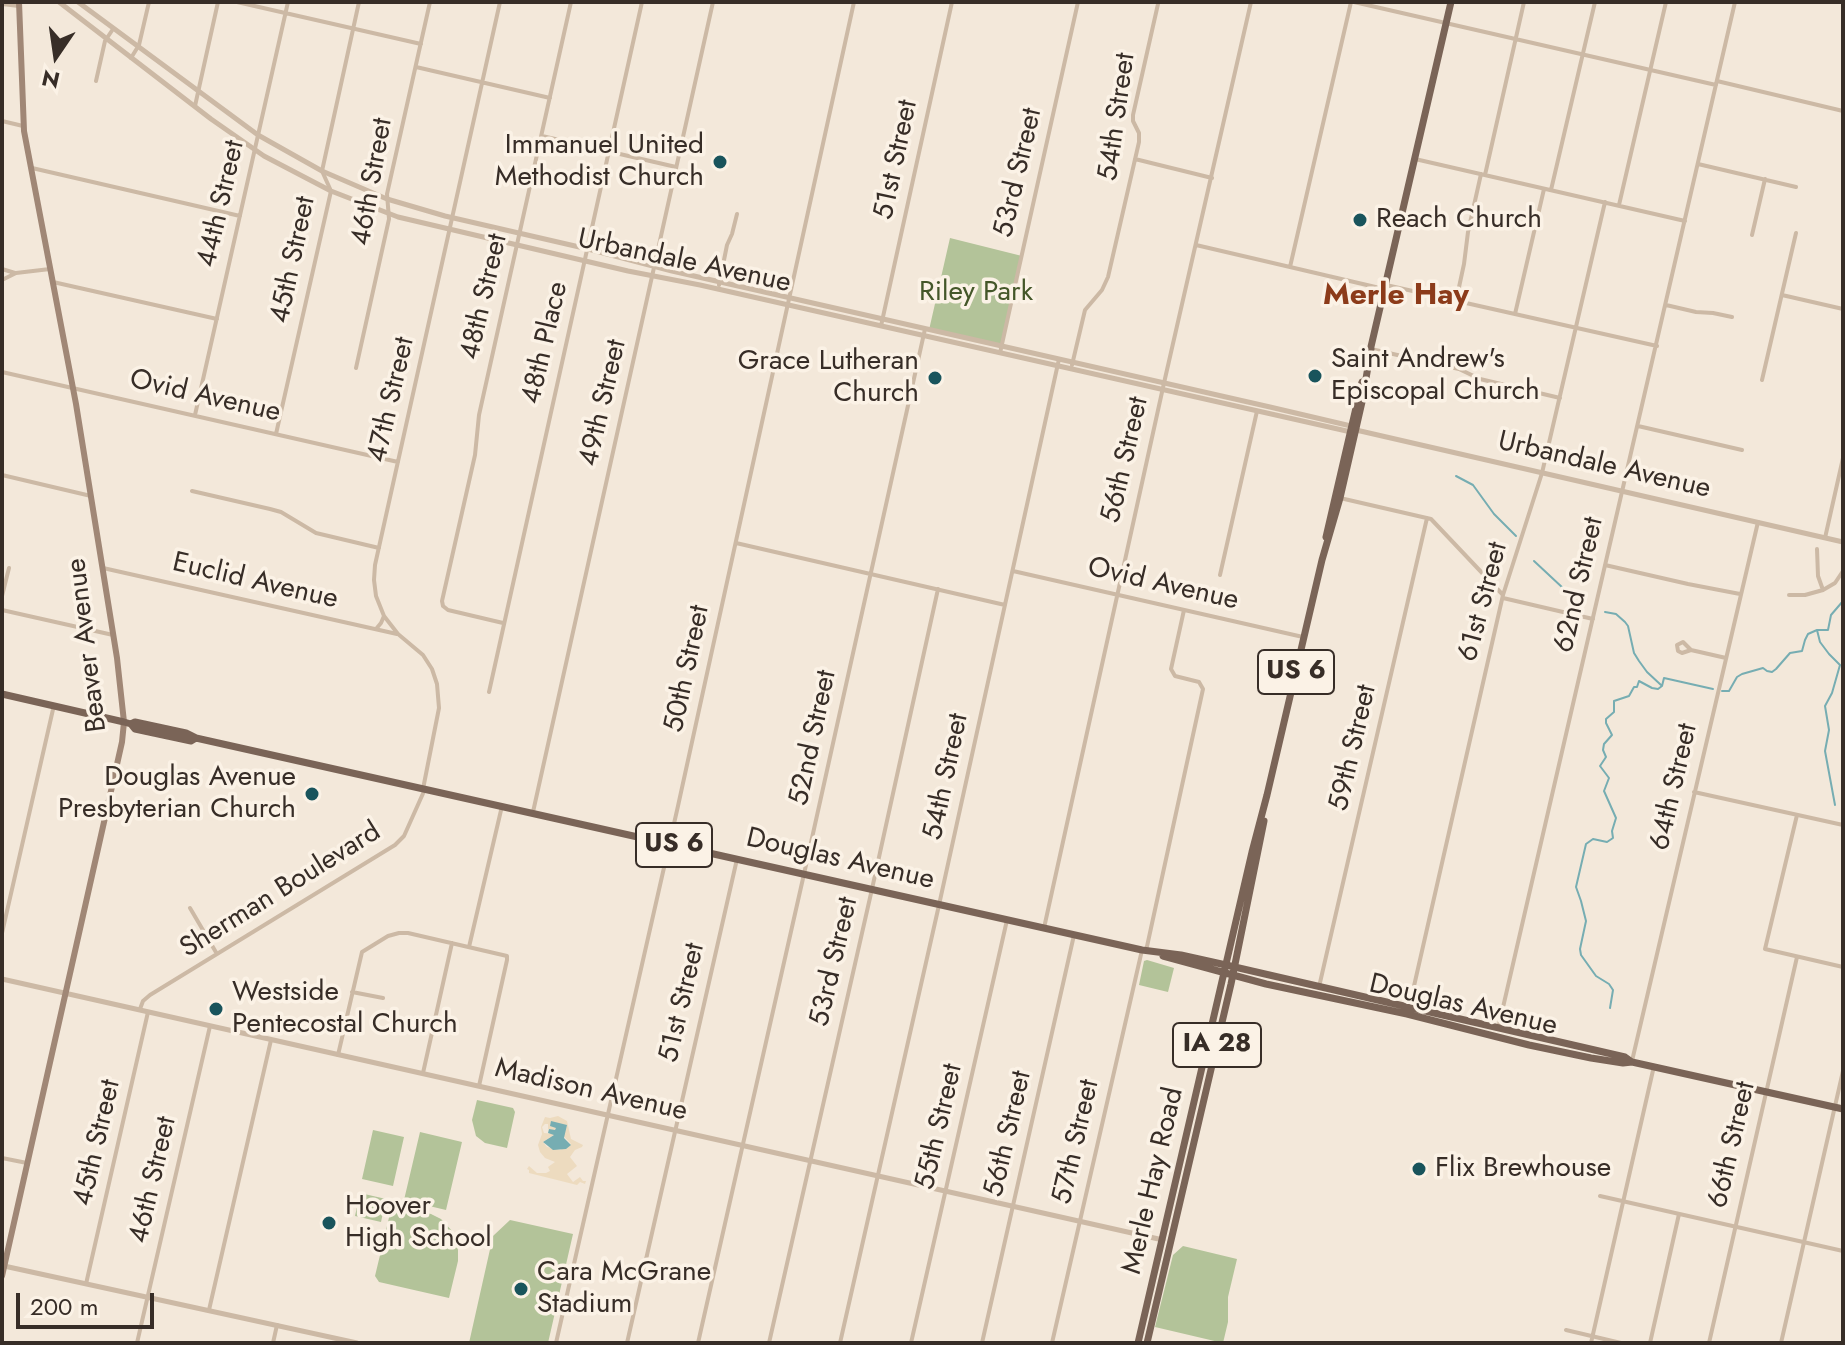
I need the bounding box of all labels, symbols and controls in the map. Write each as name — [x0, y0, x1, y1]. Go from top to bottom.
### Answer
north arrow — [16, 16, 96, 96]
street label: 54th Street — [1092, 51, 1144, 183]
text: N — [38, 62, 63, 97]
street label: 51st Street — [868, 97, 926, 223]
street label: 53rd Street — [988, 105, 1050, 241]
street label: 46th Street — [345, 116, 401, 248]
place label: Immanuel United Methodist Church — [495, 129, 704, 195]
street label: 44th Street — [191, 137, 253, 271]
marker: Immanuel United Methodist Church — [711, 153, 729, 171]
street label: 45th Street — [264, 194, 324, 326]
place label: Reach Church — [1376, 203, 1542, 237]
marker: Reach Church — [1351, 211, 1369, 229]
street label: Urbandale Avenue — [574, 223, 794, 301]
street label: 48th Street — [454, 231, 516, 363]
park label: Riley Park — [919, 276, 1033, 310]
street label: 48th Place — [516, 279, 576, 407]
district label: Merle Hay — [1323, 279, 1469, 315]
street label: 47th Street — [361, 334, 423, 466]
street label: 49th Street — [573, 336, 635, 470]
place label: Saint Andrew's Episcopal Church — [1331, 343, 1540, 409]
place label: Grace Lutheran Church — [738, 345, 919, 411]
street label: Ovid Avenue — [126, 363, 284, 431]
marker: Saint Andrew's Episcopal Church — [1306, 367, 1324, 385]
marker: Grace Lutheran Church — [926, 369, 944, 387]
street label: 56th Street — [1095, 394, 1157, 526]
street label: Urbandale Avenue — [1494, 425, 1714, 507]
street label: 62nd Street — [1548, 514, 1612, 656]
street label: 61st Street — [1452, 539, 1516, 665]
street label: Euclid Avenue — [169, 547, 341, 617]
street label: Ovid Avenue — [1084, 551, 1242, 619]
street label: Beaver Avenue — [61, 556, 115, 734]
street label: 50th Street — [658, 602, 718, 736]
road number: US 6 — [1258, 650, 1334, 694]
street label: 52nd Street — [783, 667, 845, 809]
street label: 59th Street — [1323, 682, 1385, 814]
street label: 54th Street — [917, 711, 977, 843]
street label: 64th Street — [1644, 720, 1706, 854]
place label: Douglas Avenue Presbyterian Church — [58, 761, 296, 827]
marker: Douglas Avenue Presbyterian Church — [303, 785, 321, 803]
street label: Sherman Boulevard — [175, 816, 387, 966]
street label: Douglas Avenue — [743, 822, 937, 898]
road number: US 6 — [636, 823, 712, 867]
street label: 53rd Street — [804, 894, 866, 1030]
street label: 51st Street — [653, 940, 713, 1066]
street label: Douglas Avenue — [1366, 968, 1560, 1044]
place label: Westside Pentecostal Church — [232, 976, 458, 1042]
marker: Westside Pentecostal Church — [207, 1000, 225, 1018]
road number: IA 28 — [1173, 1023, 1261, 1067]
street label: Madison Avenue — [492, 1053, 690, 1129]
street label: 55th Street — [909, 1061, 971, 1193]
street label: 56th Street — [978, 1068, 1040, 1200]
street label: 45th Street — [67, 1076, 129, 1210]
street label: 57th Street — [1046, 1076, 1108, 1208]
street label: 66th Street — [1702, 1078, 1764, 1212]
street label: Merle Hay Road — [1116, 1084, 1192, 1278]
street label: 46th Street — [123, 1113, 185, 1247]
place label: Flix Brewhouse — [1435, 1152, 1611, 1186]
marker: Flix Brewhouse — [1410, 1160, 1428, 1178]
place label: Hoover High School — [345, 1190, 492, 1256]
marker: Hoover High School — [320, 1214, 338, 1232]
place label: Cara McGrane Stadium — [537, 1256, 711, 1322]
scale bar — [20, 1277, 158, 1327]
marker: Cara McGrane Stadium — [512, 1280, 530, 1298]
text: 200 m — [30, 1289, 98, 1324]

